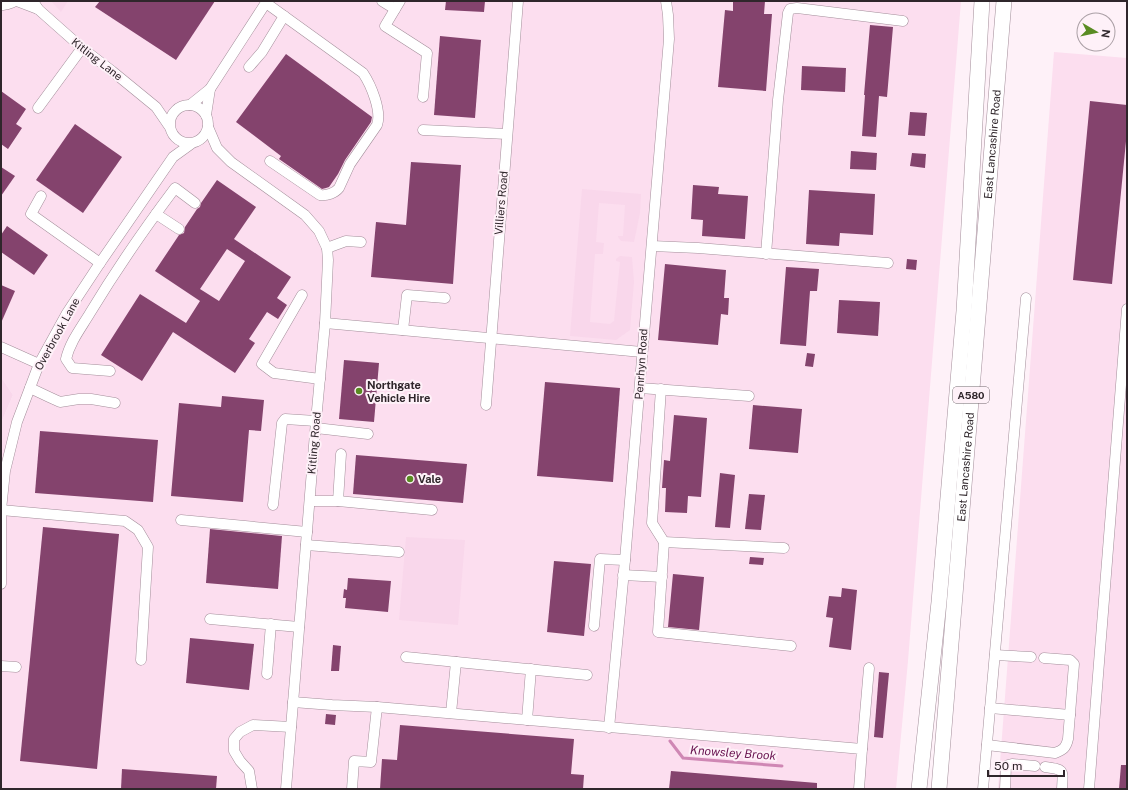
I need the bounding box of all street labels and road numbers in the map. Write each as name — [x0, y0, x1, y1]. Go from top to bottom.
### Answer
street label: Kitling Lane — [69, 35, 125, 83]
street label: East Lancashire Road — [982, 89, 1003, 199]
street label: Villiers Road — [492, 171, 510, 235]
street label: Overbrook Lane — [32, 296, 82, 372]
street label: Penrhyn Road — [633, 328, 649, 400]
road number: A580 — [953, 387, 989, 403]
street label: Kitling Road — [305, 411, 323, 475]
street label: East Lancashire Road — [955, 412, 976, 522]

